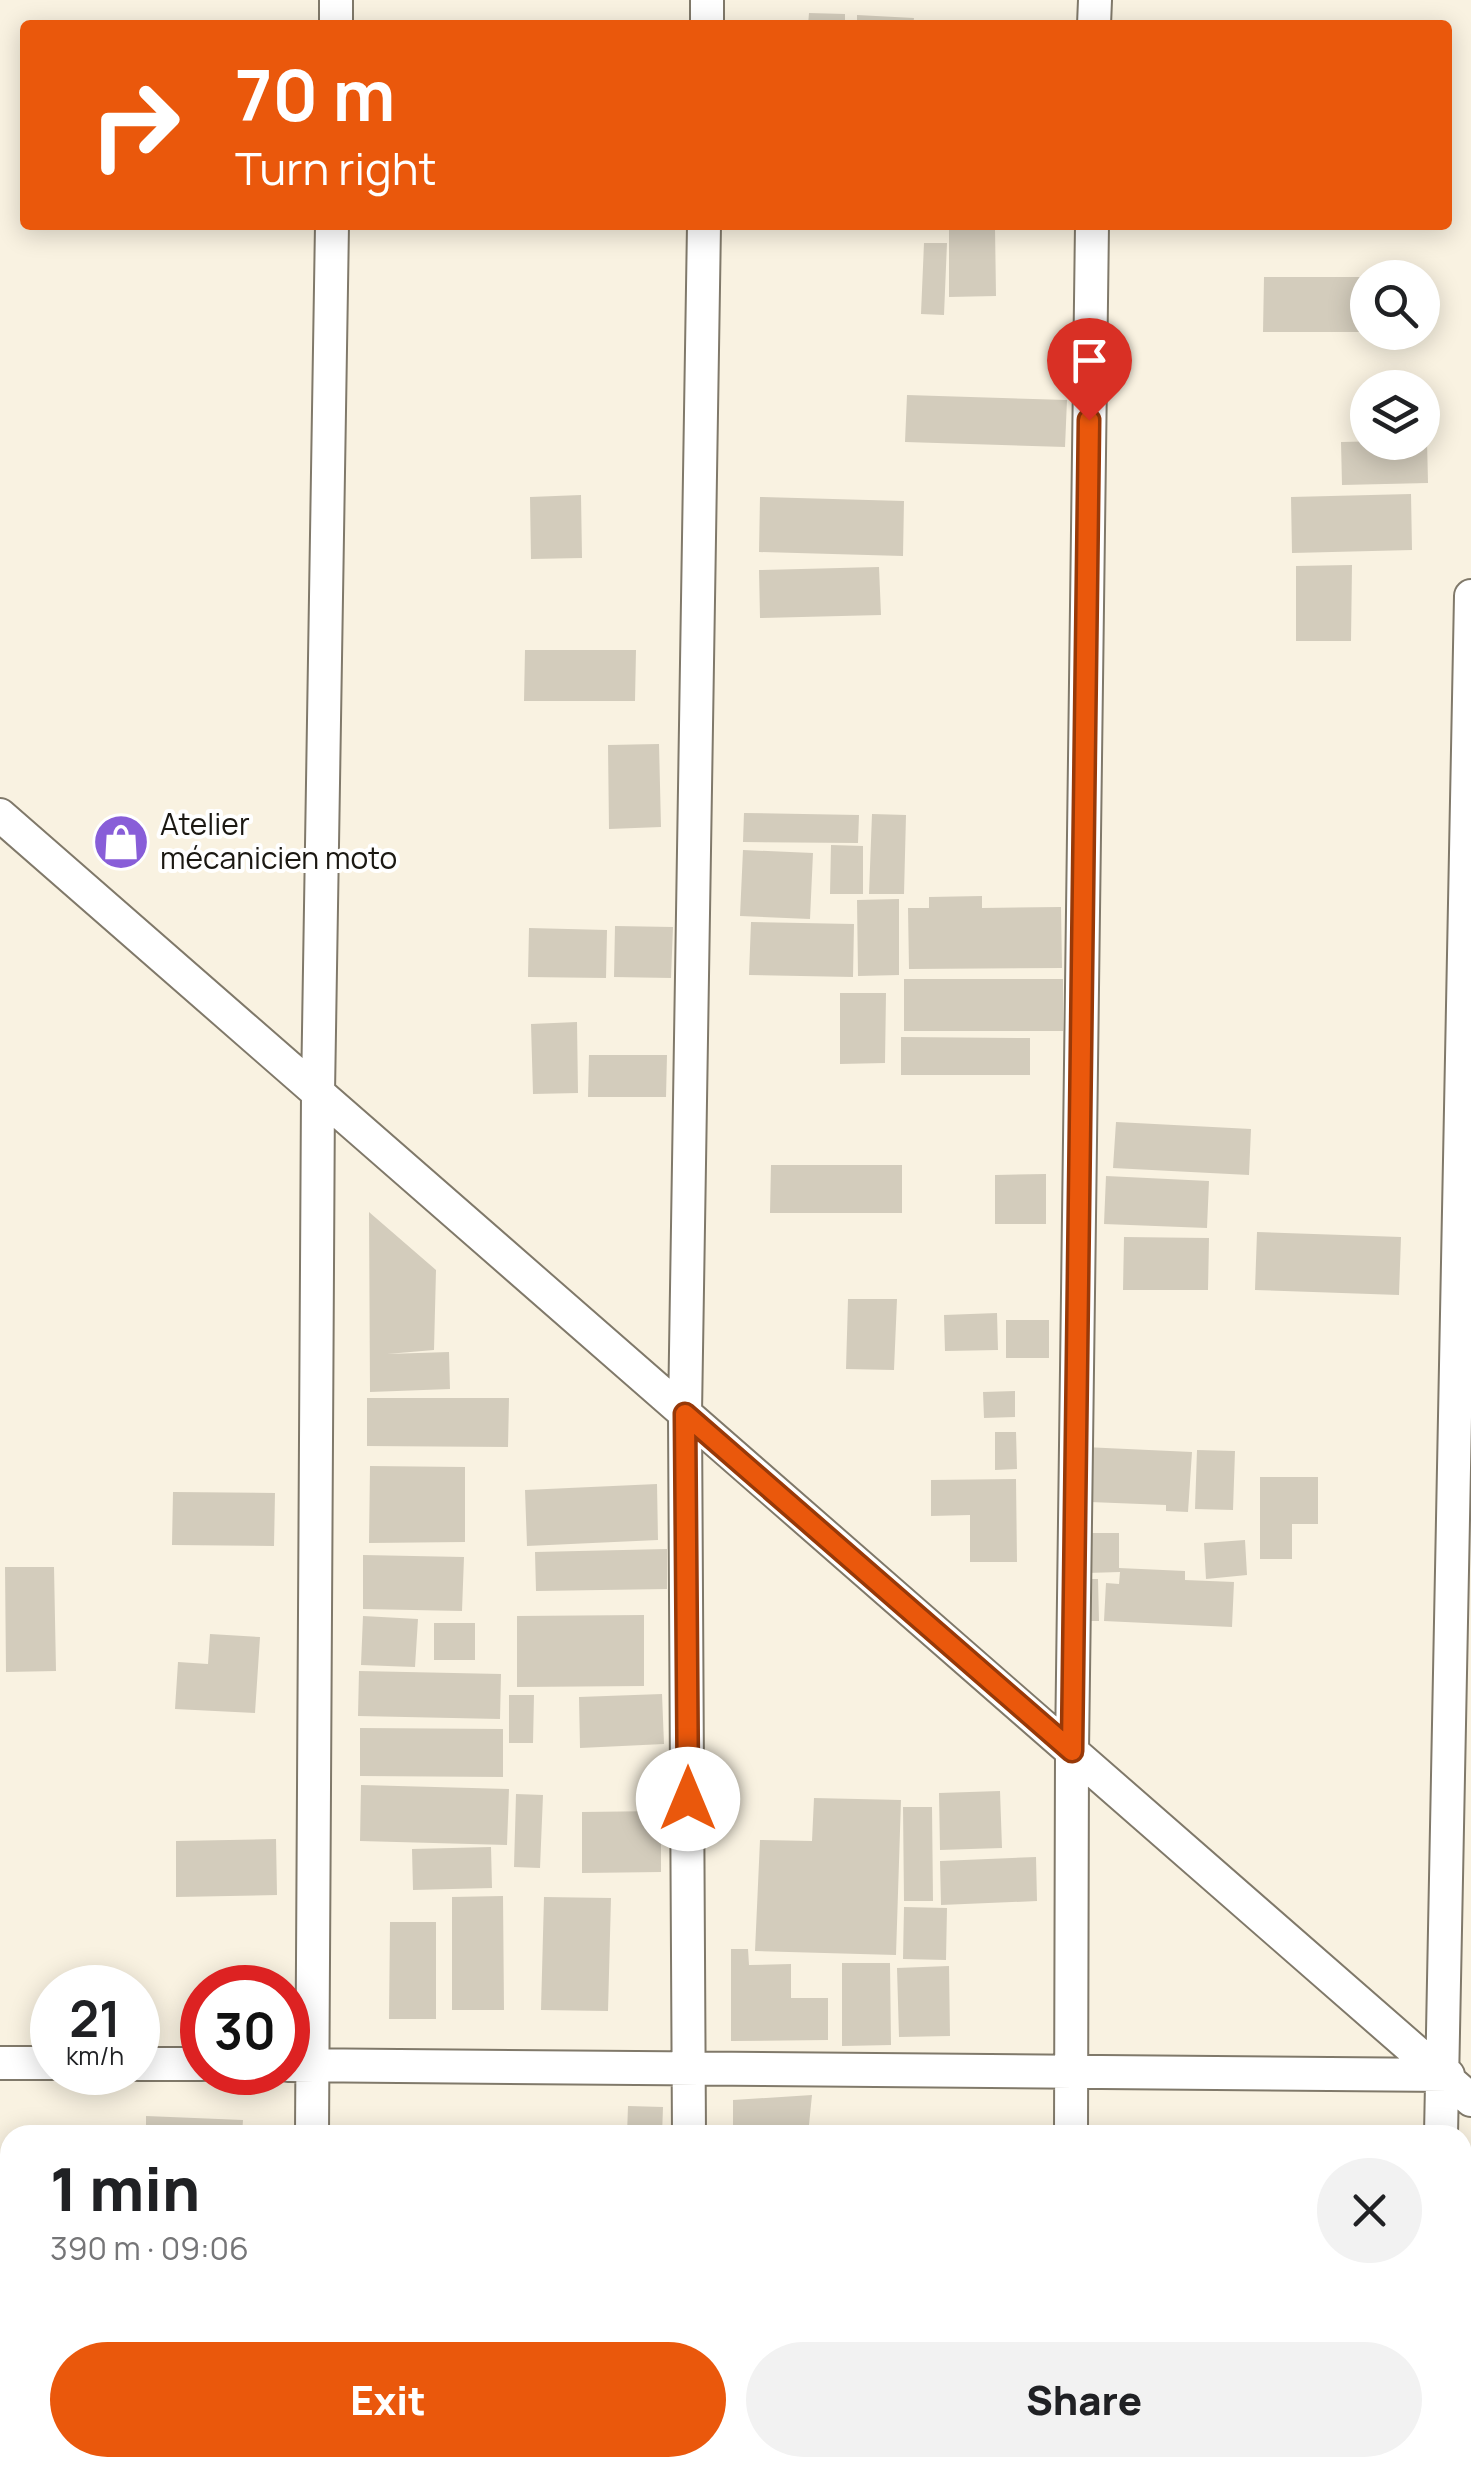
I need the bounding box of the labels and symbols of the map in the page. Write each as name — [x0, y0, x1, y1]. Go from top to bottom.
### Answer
pin — [1047, 318, 1132, 421]
place label: Atelier mécanicien moto — [160, 803, 397, 878]
shop icon: Atelier mécanicien moto — [91, 812, 151, 872]
position arrow — [636, 1747, 740, 1851]
speed limit sign: 30 — [180, 1965, 310, 2095]

